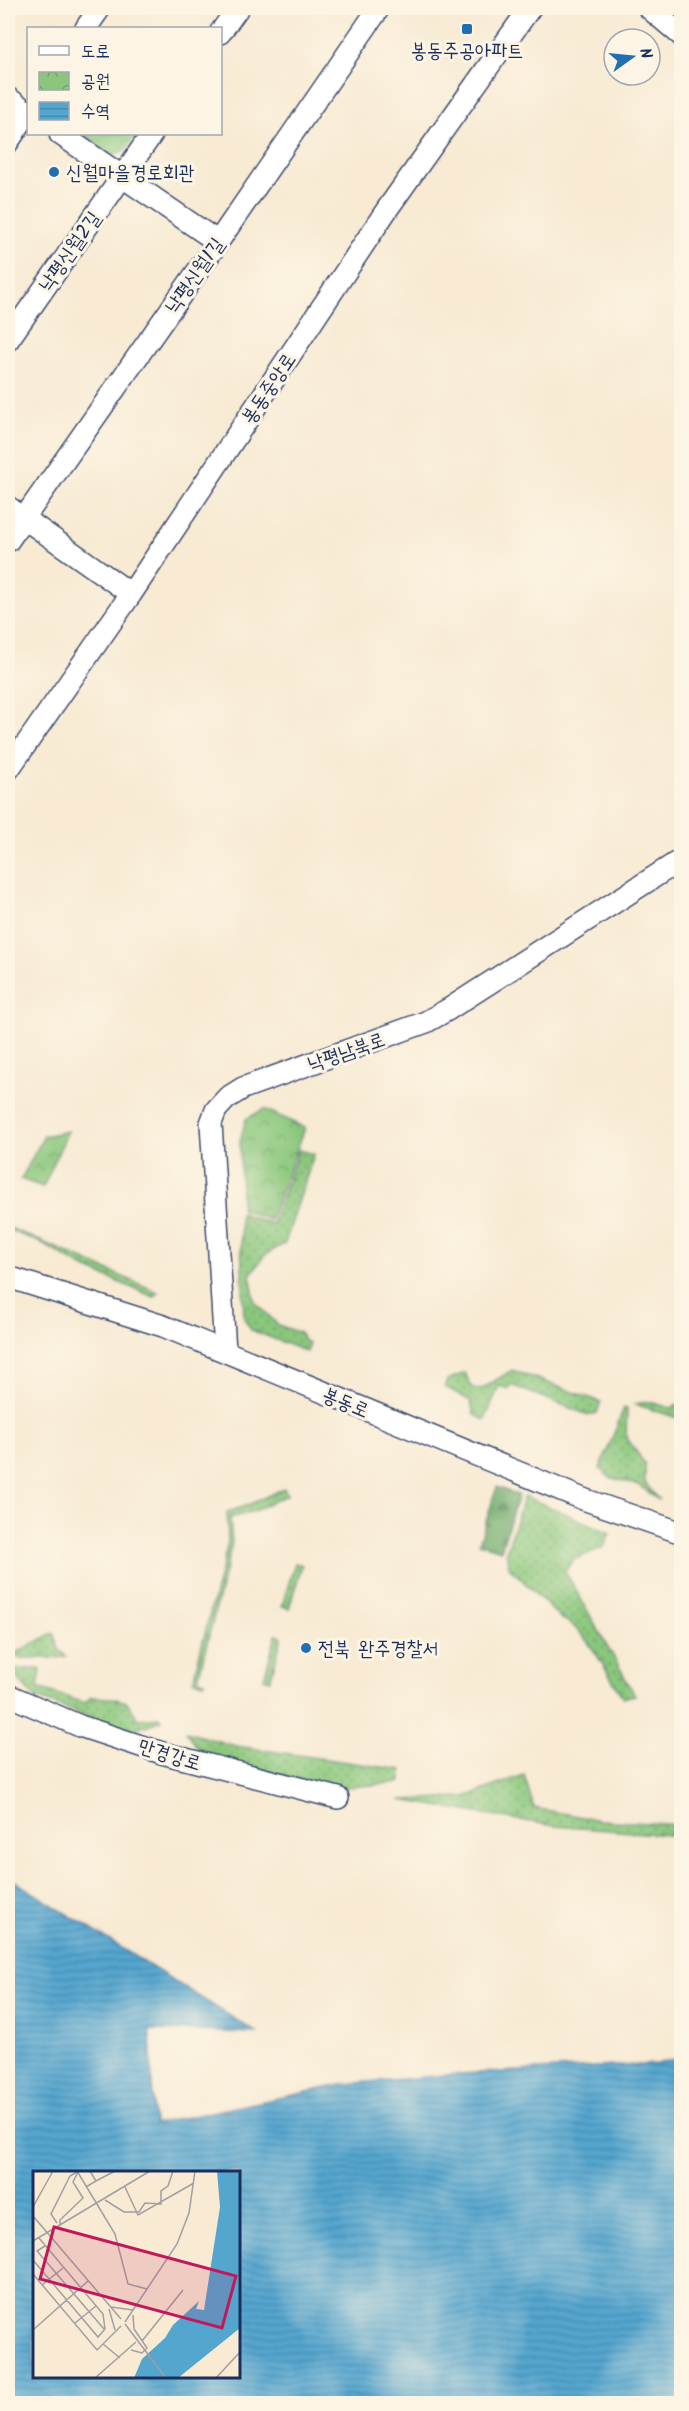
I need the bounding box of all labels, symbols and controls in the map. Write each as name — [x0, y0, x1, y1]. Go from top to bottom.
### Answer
marker: 봉동주공아파트 — [460, 22, 474, 36]
legend — [27, 27, 222, 135]
north arrow — [602, 27, 662, 87]
place label: 봉동주공아파트 — [411, 36, 523, 68]
text: 도로 — [81, 38, 110, 67]
text: N — [632, 45, 658, 62]
text: 공원 — [81, 68, 110, 97]
text: 수역 — [81, 98, 110, 127]
place label: 신월마을경로회관 — [66, 158, 195, 190]
marker: 신월마을경로회관 — [47, 165, 61, 179]
street label: 낙평신월2길 — [31, 205, 110, 299]
street label: 낙평신월1길 — [158, 231, 234, 321]
street label: 봉동중앙로 — [234, 347, 305, 431]
street label: 낙평남북로 — [303, 1025, 390, 1081]
street label: 봉동로 — [317, 1380, 374, 1428]
place label: 전북 완주경찰서 — [318, 1634, 439, 1666]
marker: 전북 완주경찰서 — [299, 1641, 313, 1655]
street label: 만경강로 — [134, 1731, 205, 1781]
inset map — [33, 2171, 240, 2378]

